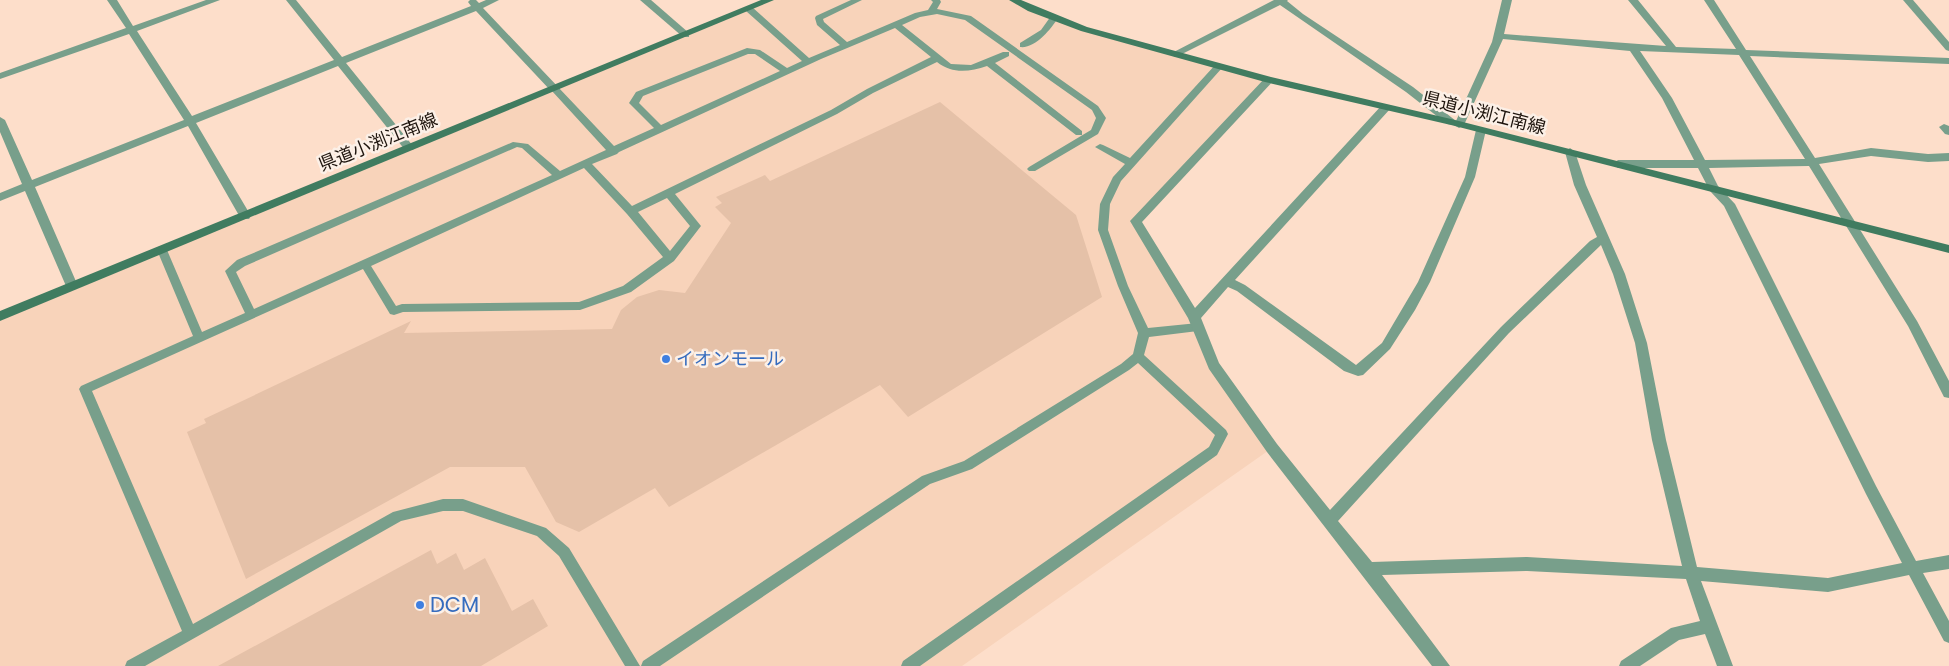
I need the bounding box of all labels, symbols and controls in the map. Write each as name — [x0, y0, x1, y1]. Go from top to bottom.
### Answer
street label: 県道小渕江南線 — [1420, 85, 1548, 140]
street label: 県道小渕江南線 — [315, 106, 441, 177]
place label: イオンモール — [676, 346, 784, 371]
marker: イオンモール — [660, 353, 672, 365]
place label: DCM — [430, 590, 479, 619]
marker: DCM — [414, 599, 426, 611]

